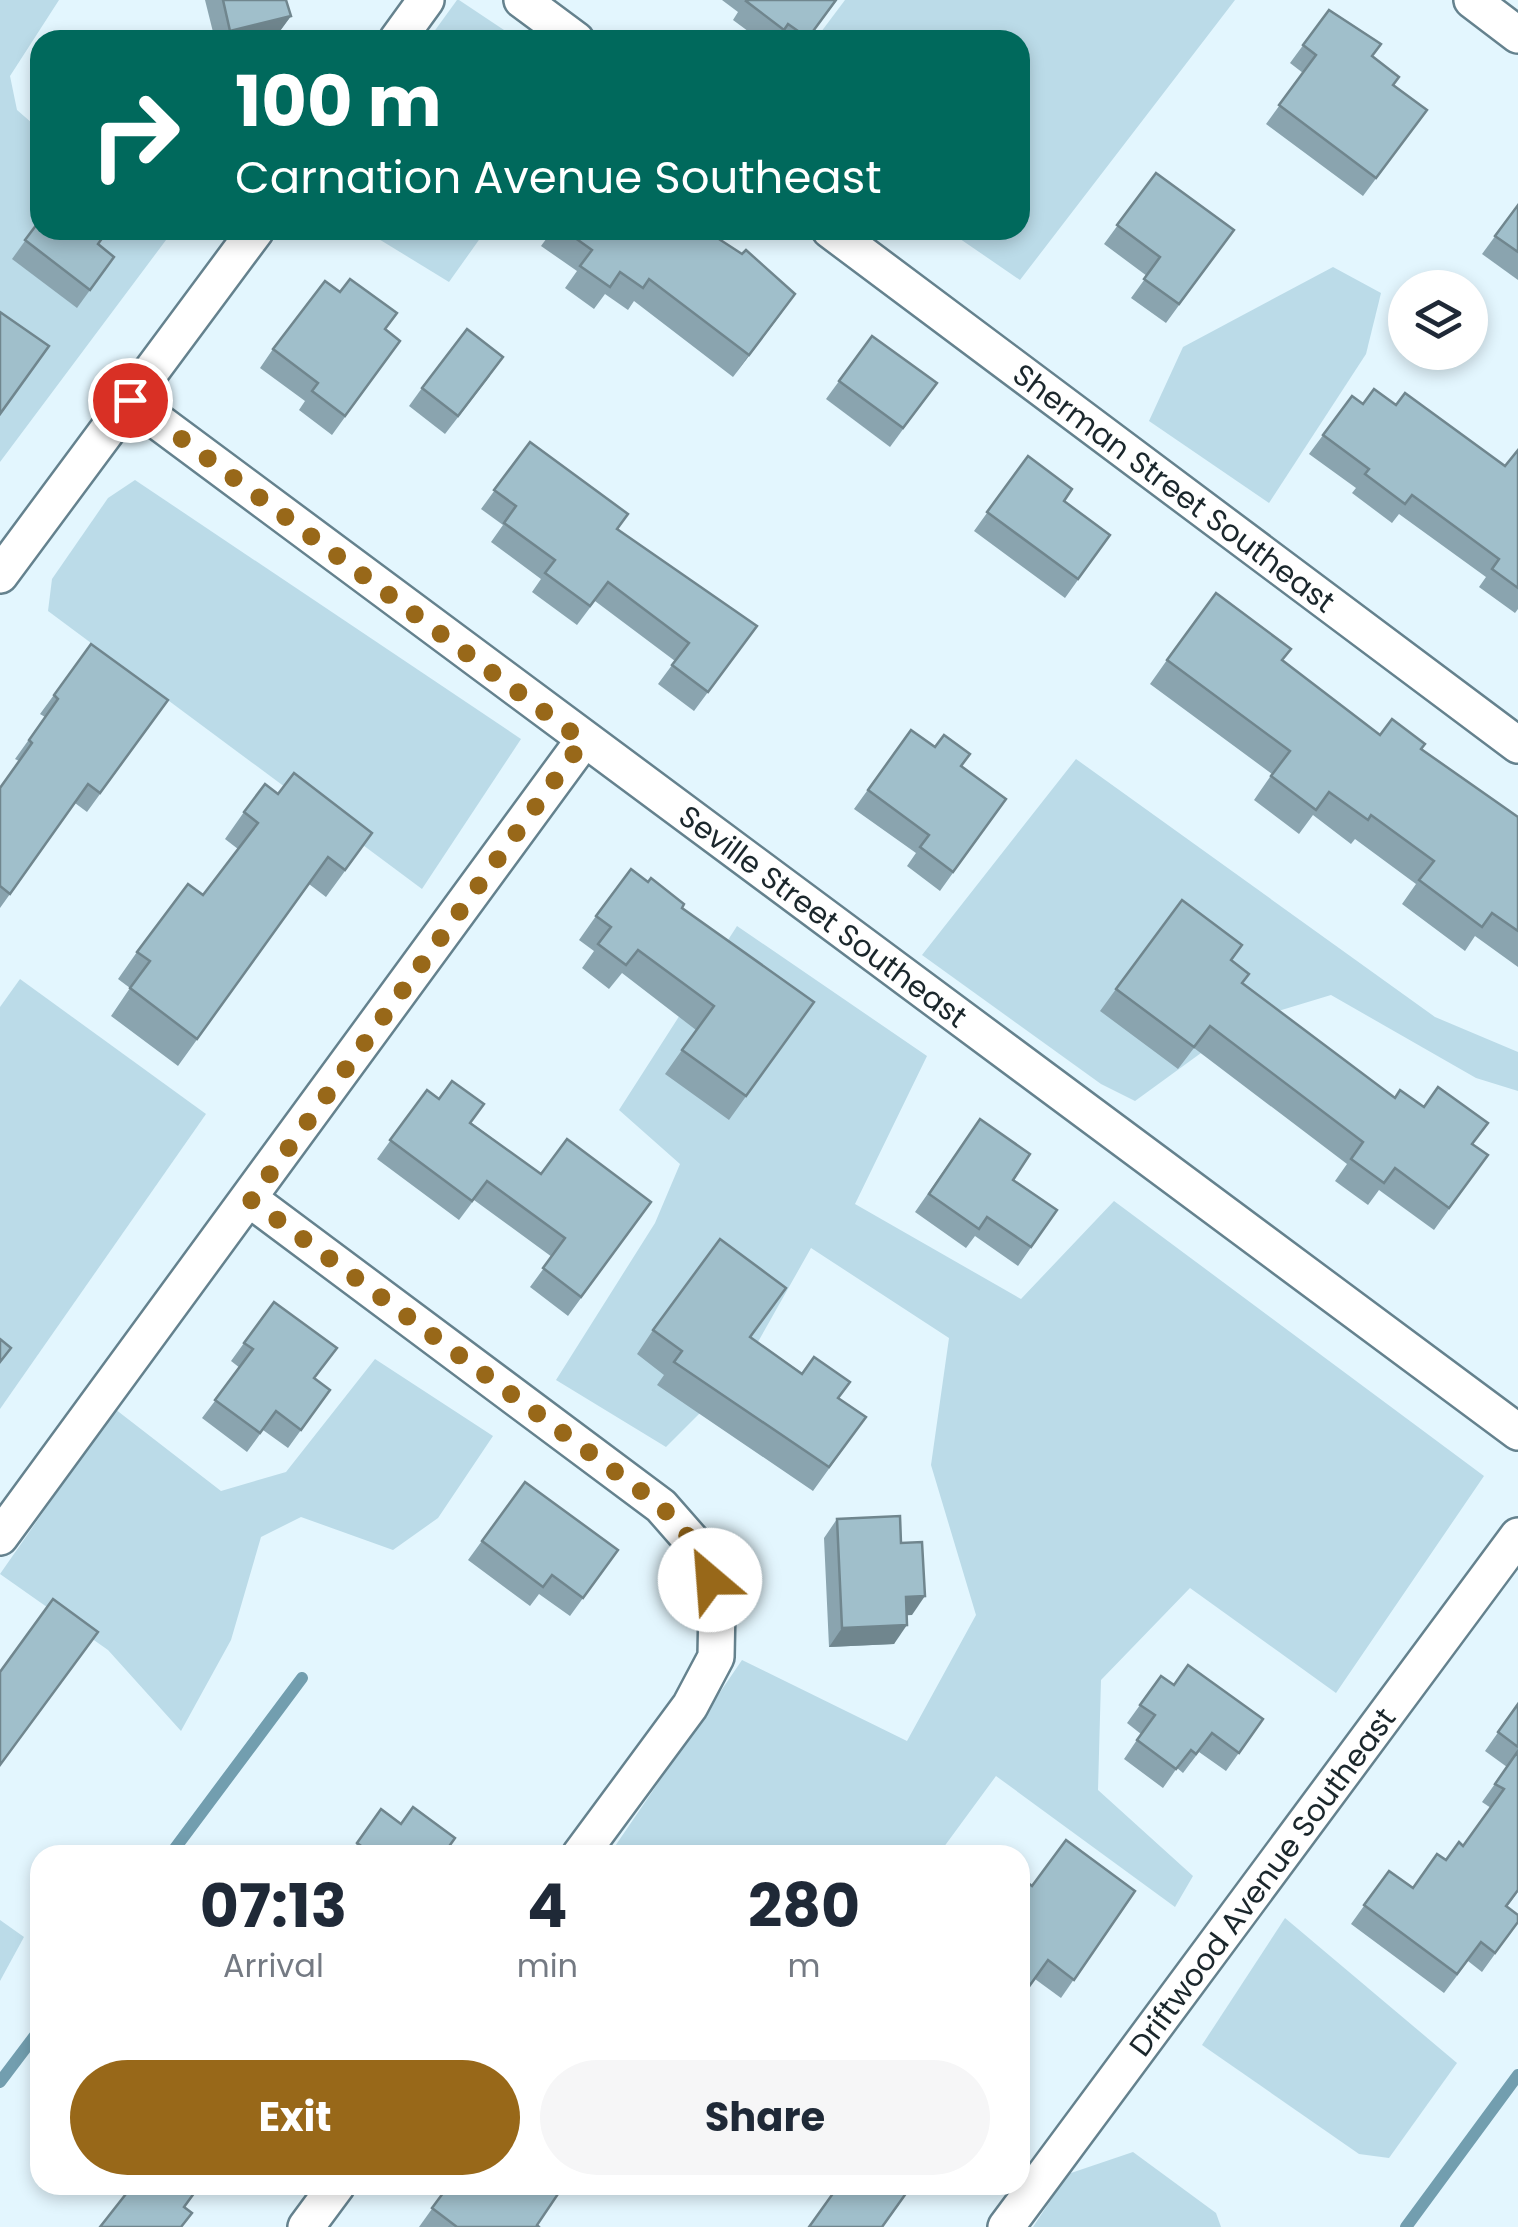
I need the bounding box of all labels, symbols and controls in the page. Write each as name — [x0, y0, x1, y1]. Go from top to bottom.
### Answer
text: 100 m — [235, 52, 442, 151]
icon: right — [70, 70, 200, 200]
text: Carnation Avenue Southeast — [235, 146, 882, 209]
map controls — [1388, 270, 1488, 370]
button: layers — [1388, 270, 1488, 370]
street label: Sherman Street Southeast — [1004, 353, 1344, 623]
pin — [88, 358, 173, 443]
icon: arrive — [103, 373, 158, 428]
street label: Seville Street Southeast — [670, 794, 976, 1037]
position arrow — [658, 1528, 762, 1632]
street label: Driftwood Avenue Southeast — [1118, 1698, 1406, 2065]
text: 07:13 — [200, 1864, 347, 1948]
text: 4 — [527, 1864, 568, 1948]
text: 280 — [748, 1864, 860, 1948]
text: Arrival — [223, 1943, 324, 1988]
text: min — [517, 1943, 578, 1988]
text: m — [788, 1943, 820, 1988]
button: Exit — [70, 2060, 520, 2175]
button: Share — [540, 2060, 990, 2175]

